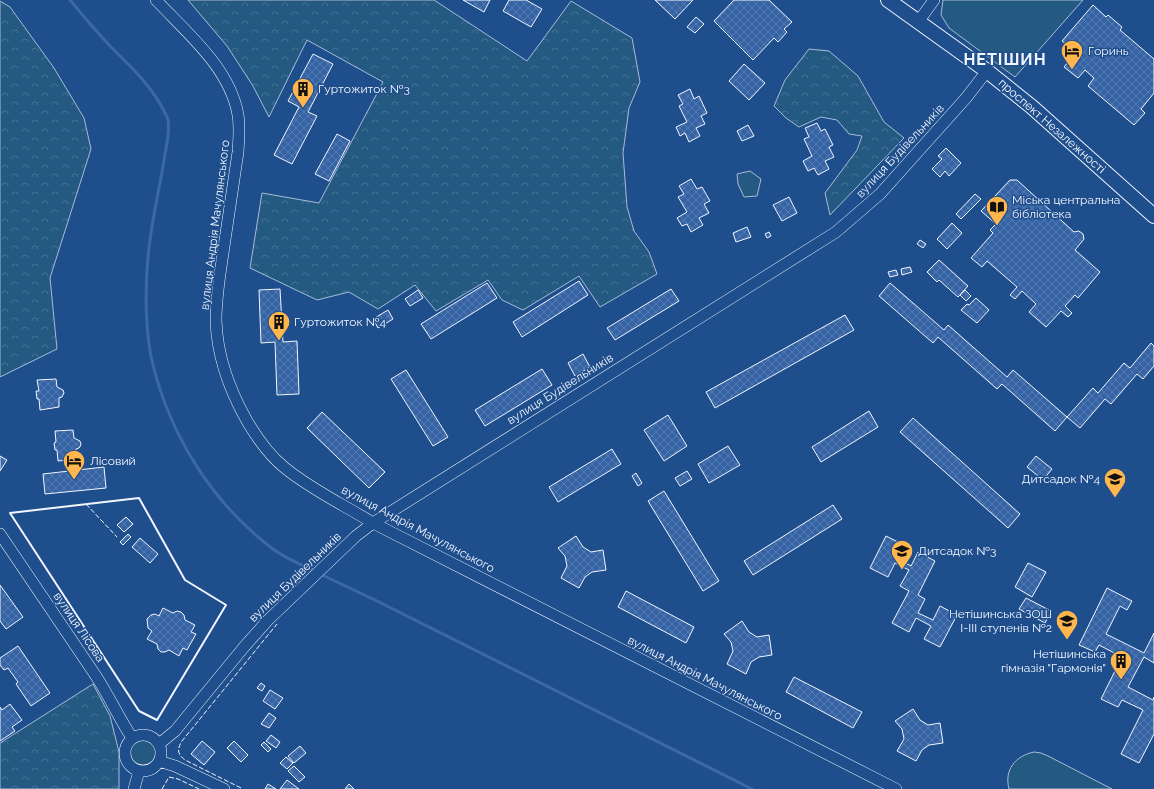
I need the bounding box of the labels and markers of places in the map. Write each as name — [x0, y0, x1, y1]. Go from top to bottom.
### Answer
hotel icon: Горинь — [1059, 38, 1085, 71]
place label: Горинь — [1088, 44, 1129, 58]
building icon: Гуртожиток №3 — [290, 76, 316, 109]
place label: Гуртожиток №3 — [318, 82, 410, 96]
place label: Міська центральна бібліотека — [1012, 193, 1120, 221]
library icon: Міська центральна бібліотека — [984, 194, 1010, 227]
building icon: Гуртожиток №4 — [266, 309, 292, 342]
place label: Гуртожиток №4 — [294, 315, 386, 329]
hotel icon: Лісовий — [61, 448, 87, 481]
place label: Лісовий — [90, 454, 136, 468]
school or university icon: Дитсадок №4 — [1102, 466, 1128, 499]
place label: Дитсадок №4 — [1021, 472, 1100, 486]
school or university icon: Дитсадок №3 — [889, 538, 915, 571]
place label: Дитсадок №3 — [918, 544, 996, 558]
place label: Нетішинська ЗОШ І-ІІІ ступенів №2 — [949, 607, 1052, 635]
school or university icon: Нетішинська ЗОШ І-ІІІ ступенів №2 — [1054, 608, 1080, 641]
place label: Нетішинська гімназія "Гармонія" — [1001, 647, 1106, 675]
building icon: Нетішинська гімназія "Гармонія" — [1108, 648, 1134, 681]

